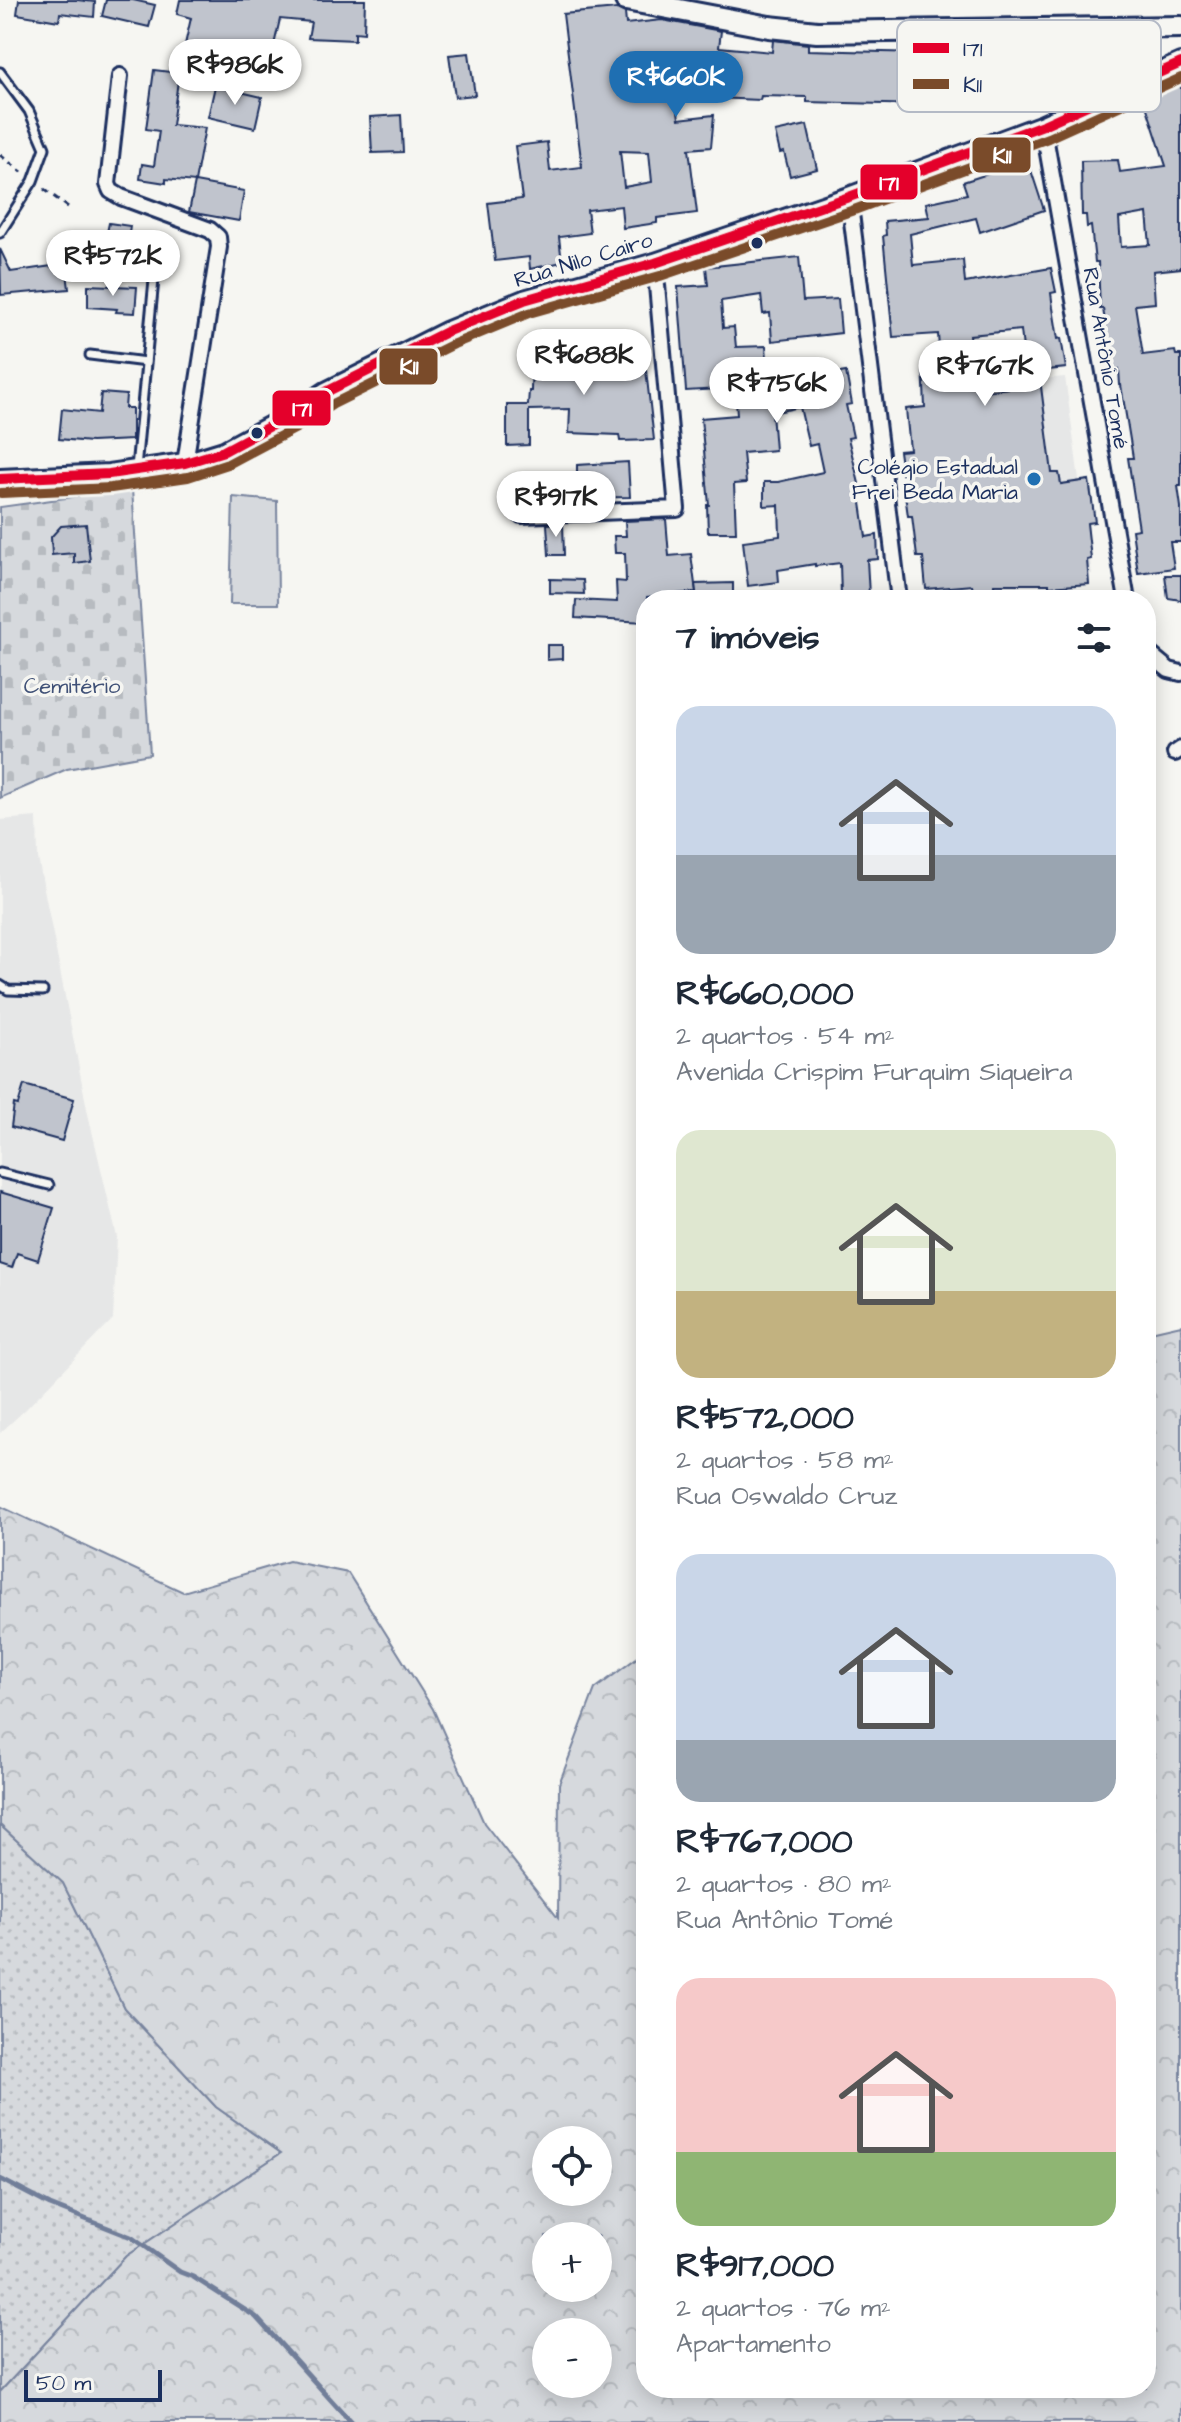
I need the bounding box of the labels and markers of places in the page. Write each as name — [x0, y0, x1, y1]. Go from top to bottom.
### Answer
pin: R$986K — [170, 39, 300, 107]
pin: R$660K — [611, 51, 741, 119]
pin: R$572K — [48, 230, 178, 298]
unlabelled marker — [749, 235, 765, 251]
pin: R$688K — [519, 329, 649, 397]
pin: R$767K — [920, 340, 1050, 408]
pin: R$756K — [712, 357, 842, 425]
unlabelled marker — [249, 425, 265, 441]
place label: Colégio Estadual Frei Beda Maria — [852, 452, 1018, 508]
marker: Colégio Estadual Frei Beda Maria — [1025, 470, 1043, 488]
pin: R$917K — [491, 471, 621, 539]

